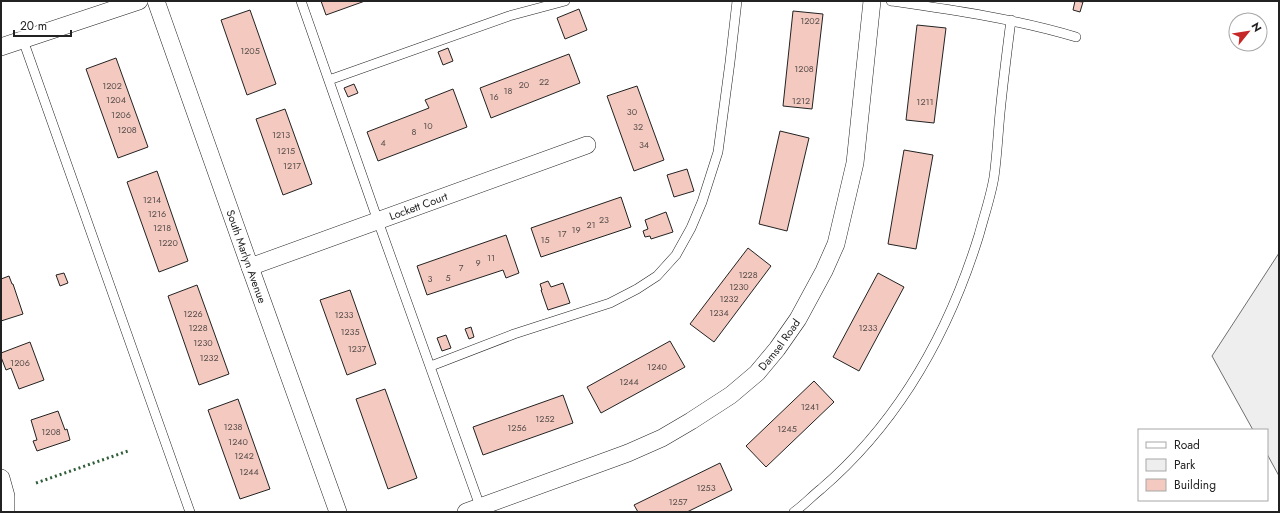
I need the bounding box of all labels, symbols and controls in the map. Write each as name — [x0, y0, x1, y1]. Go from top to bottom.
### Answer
scale bar — [14, 12, 71, 38]
north arrow — [1228, 12, 1268, 52]
house number: 1202 — [800, 14, 820, 27]
text: 20 m — [20, 17, 47, 35]
text: N — [1248, 19, 1266, 35]
house number: 1205 — [240, 44, 260, 57]
house number: 1208 — [794, 62, 814, 75]
house number: 22 — [539, 75, 549, 88]
house number: 20 — [519, 78, 530, 91]
house number: 1202 — [102, 79, 122, 92]
house number: 18 — [504, 84, 513, 97]
house number: 16 — [489, 90, 499, 103]
house number: 1204 — [106, 93, 126, 106]
house number: 1212 — [792, 94, 810, 107]
house number: 1211 — [916, 95, 934, 108]
house number: 30 — [627, 105, 638, 118]
house number: 1206 — [111, 108, 131, 121]
house number: 10 — [423, 119, 433, 132]
house number: 32 — [633, 120, 643, 133]
house number: 1208 — [117, 123, 137, 136]
house number: 8 — [412, 125, 417, 138]
house number: 1213 — [272, 128, 290, 141]
house number: 4 — [380, 136, 386, 149]
house number: 34 — [639, 138, 649, 151]
house number: 1215 — [277, 144, 295, 157]
house number: 1217 — [283, 159, 301, 172]
street label: Lockett Court — [387, 188, 450, 224]
house number: 1214 — [143, 193, 161, 206]
house number: 1216 — [148, 207, 166, 220]
street label: South Marlyn Avenue — [222, 207, 271, 306]
house number: 23 — [599, 213, 609, 226]
house number: 21 — [586, 218, 596, 231]
house number: 1218 — [153, 221, 171, 234]
house number: 19 — [571, 223, 581, 236]
house number: 17 — [558, 227, 567, 240]
house number: 15 — [540, 233, 550, 246]
house number: 1220 — [158, 236, 178, 249]
house number: 11 — [487, 251, 495, 264]
house number: 9 — [475, 256, 481, 269]
house number: 7 — [459, 261, 464, 274]
house number: 1228 — [738, 268, 758, 281]
house number: 5 — [445, 271, 451, 284]
house number: 3 — [428, 272, 433, 285]
house number: 1230 — [729, 280, 749, 293]
house number: 1232 — [719, 292, 739, 305]
house number: 1234 — [709, 306, 729, 319]
house number: 1226 — [183, 307, 203, 320]
house number: 1233 — [335, 308, 354, 321]
street label: Damsel Road — [754, 315, 804, 374]
house number: 1228 — [188, 321, 208, 334]
house number: 1233 — [859, 321, 878, 334]
house number: 1235 — [340, 325, 360, 338]
house number: 1230 — [193, 336, 213, 349]
house number: 1237 — [348, 342, 367, 355]
house number: 1232 — [199, 351, 219, 364]
house number: 1206 — [10, 356, 30, 369]
house number: 1240 — [647, 360, 668, 373]
house number: 1244 — [619, 375, 639, 388]
house number: 1241 — [801, 400, 819, 413]
house number: 1252 — [535, 412, 555, 425]
house number: 1238 — [224, 420, 243, 433]
house number: 1256 — [507, 421, 527, 434]
house number: 1245 — [777, 422, 797, 435]
house number: 1208 — [41, 425, 61, 438]
legend — [1138, 429, 1268, 501]
house number: 1240 — [228, 435, 249, 448]
text: Road — [1174, 436, 1200, 454]
house number: 1242 — [234, 449, 254, 462]
text: Park — [1174, 456, 1196, 474]
house number: 1244 — [239, 465, 259, 478]
text: Building — [1174, 476, 1216, 494]
house number: 1253 — [696, 481, 716, 494]
house number: 1257 — [669, 495, 688, 508]

